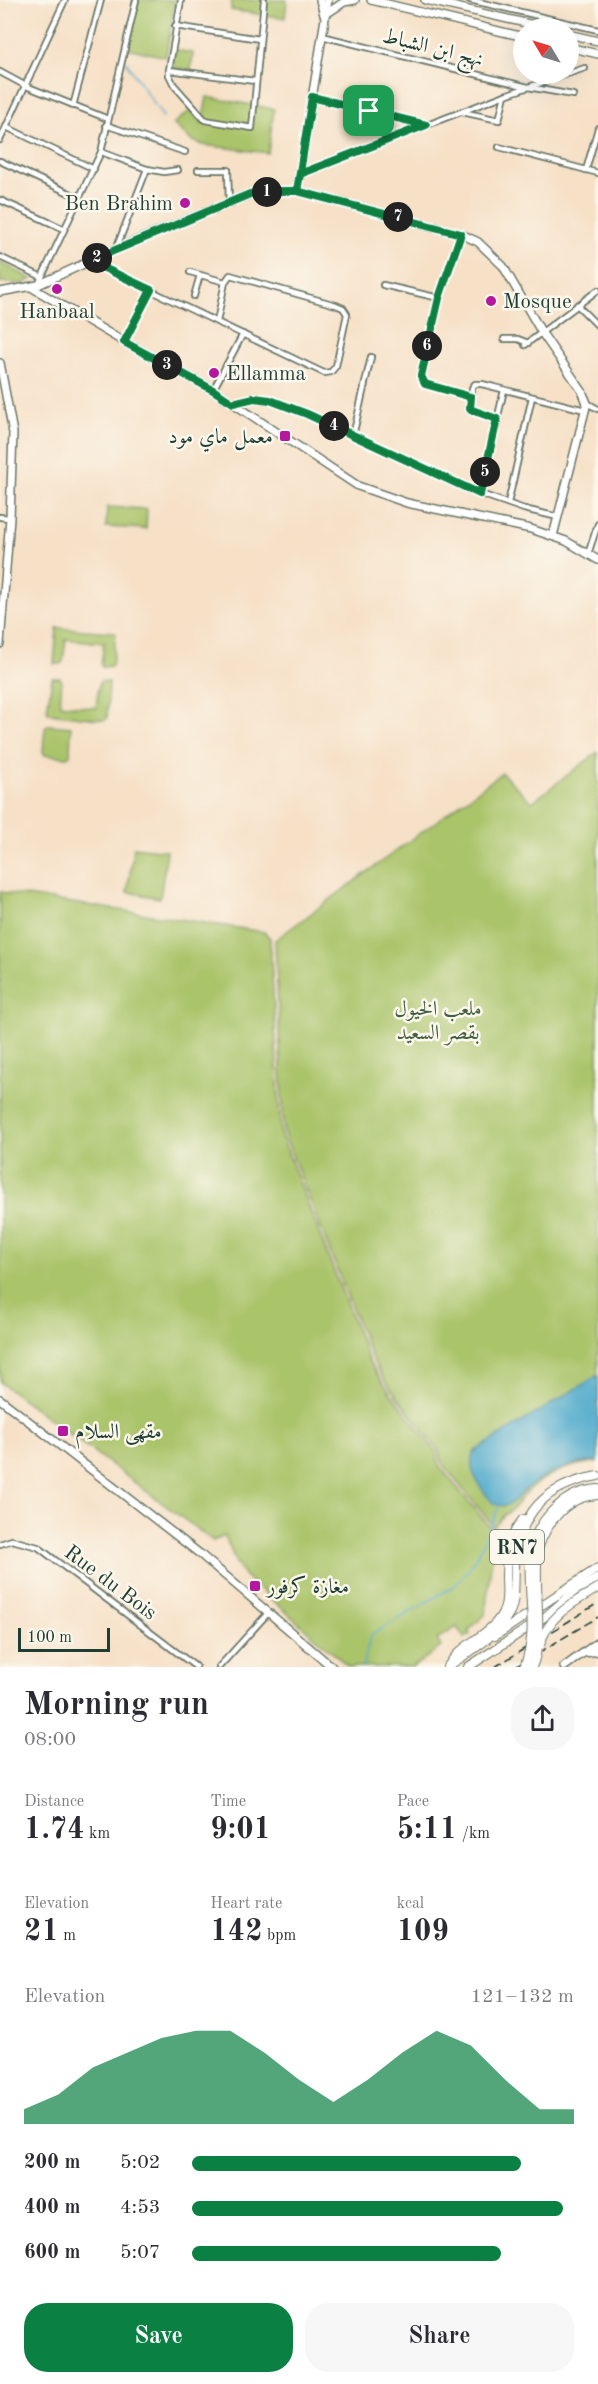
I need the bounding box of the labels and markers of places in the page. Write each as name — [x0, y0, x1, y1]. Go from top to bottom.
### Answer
pin — [343, 85, 394, 136]
pin: 1 — [252, 177, 282, 207]
place label: Ben Brahim — [64, 194, 173, 215]
marker: Ben Brahim — [178, 196, 192, 210]
pin: 7 — [383, 202, 413, 232]
pin: 2 — [82, 243, 112, 273]
marker: Hanbaal — [50, 282, 64, 296]
place label: Mosque — [503, 292, 572, 313]
marker: Mosque — [484, 294, 498, 308]
place label: Hanbaal — [19, 302, 95, 323]
pin: 6 — [412, 331, 442, 361]
pin: 3 — [152, 350, 182, 380]
place label: Ellamma — [226, 364, 306, 385]
marker: Ellamma — [207, 366, 221, 380]
pin: 4 — [319, 411, 349, 441]
place label: معمل ماي مود — [168, 427, 273, 452]
marker: معمل ماي مود — [278, 429, 292, 443]
pin: 5 — [470, 457, 500, 487]
place label: مقهى السلام — [75, 1422, 162, 1449]
marker: مقهى السلام — [56, 1424, 70, 1438]
place label: مغازة كرفور — [265, 1575, 349, 1599]
marker: مغازة كرفور — [248, 1579, 262, 1593]

